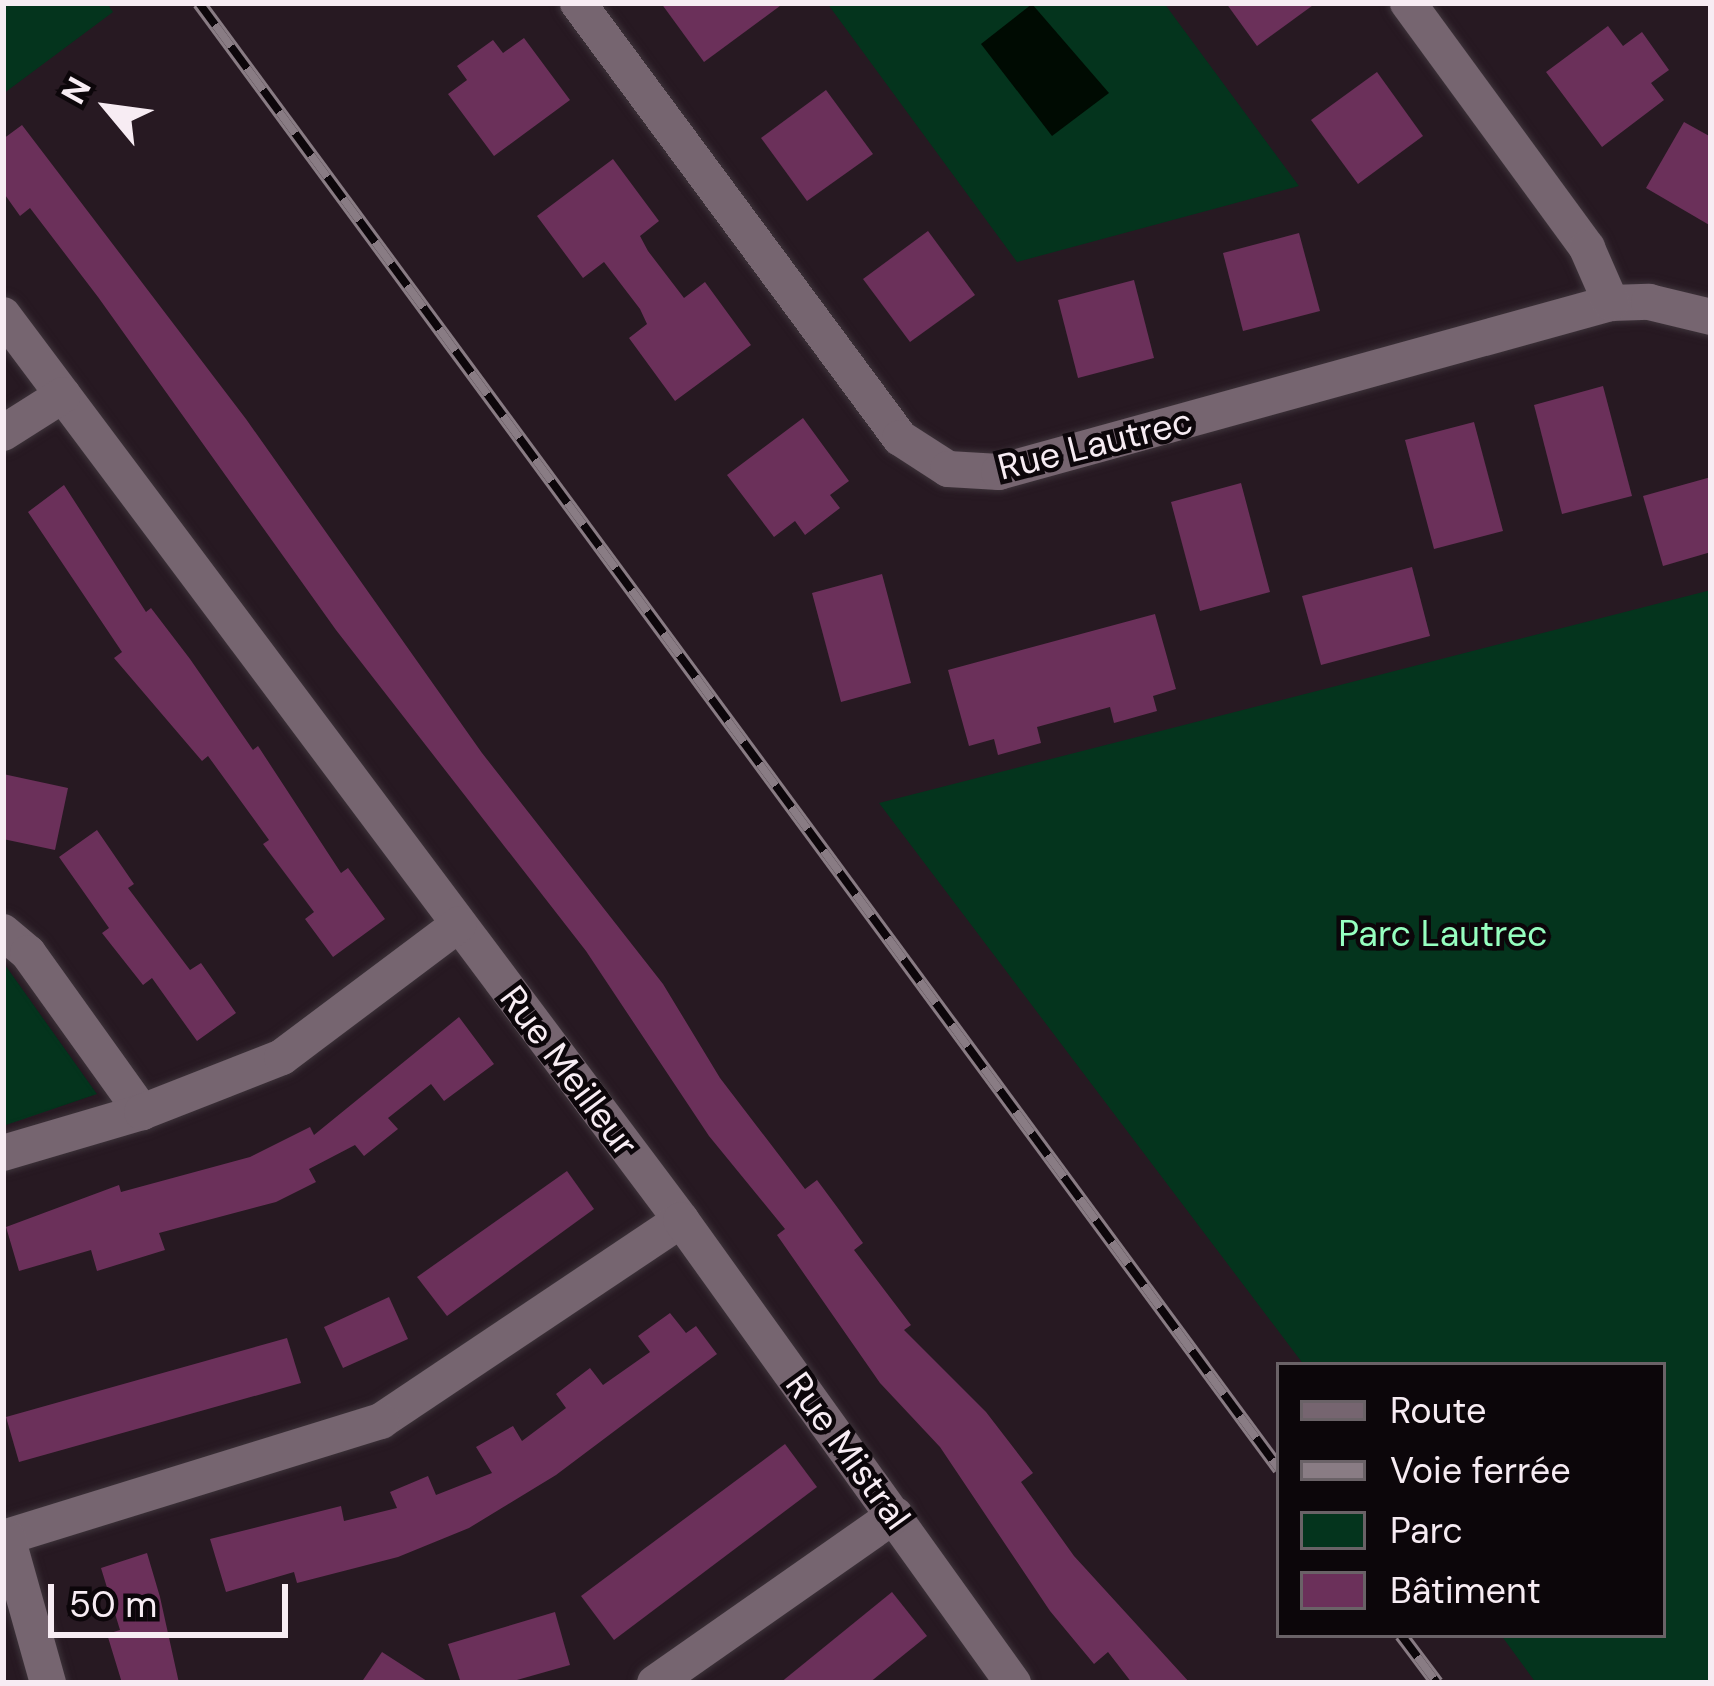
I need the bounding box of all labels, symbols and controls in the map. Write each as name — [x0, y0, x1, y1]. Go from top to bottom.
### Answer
north arrow — [48, 48, 168, 168]
text: N — [51, 69, 101, 111]
street label: Rue Lautrec — [993, 399, 1197, 489]
park label: Parc Lautrec — [1338, 912, 1548, 956]
street label: Rue Meilleur — [491, 977, 647, 1165]
legend — [1276, 1362, 1666, 1638]
street label: Rue Mistral — [777, 1364, 919, 1538]
text: Route — [1390, 1387, 1486, 1434]
text: Voie ferrée — [1390, 1447, 1571, 1494]
text: Parc — [1390, 1507, 1463, 1554]
scale bar — [54, 1560, 294, 1634]
text: Bâtiment — [1390, 1567, 1541, 1614]
text: 50 m — [69, 1581, 157, 1628]

